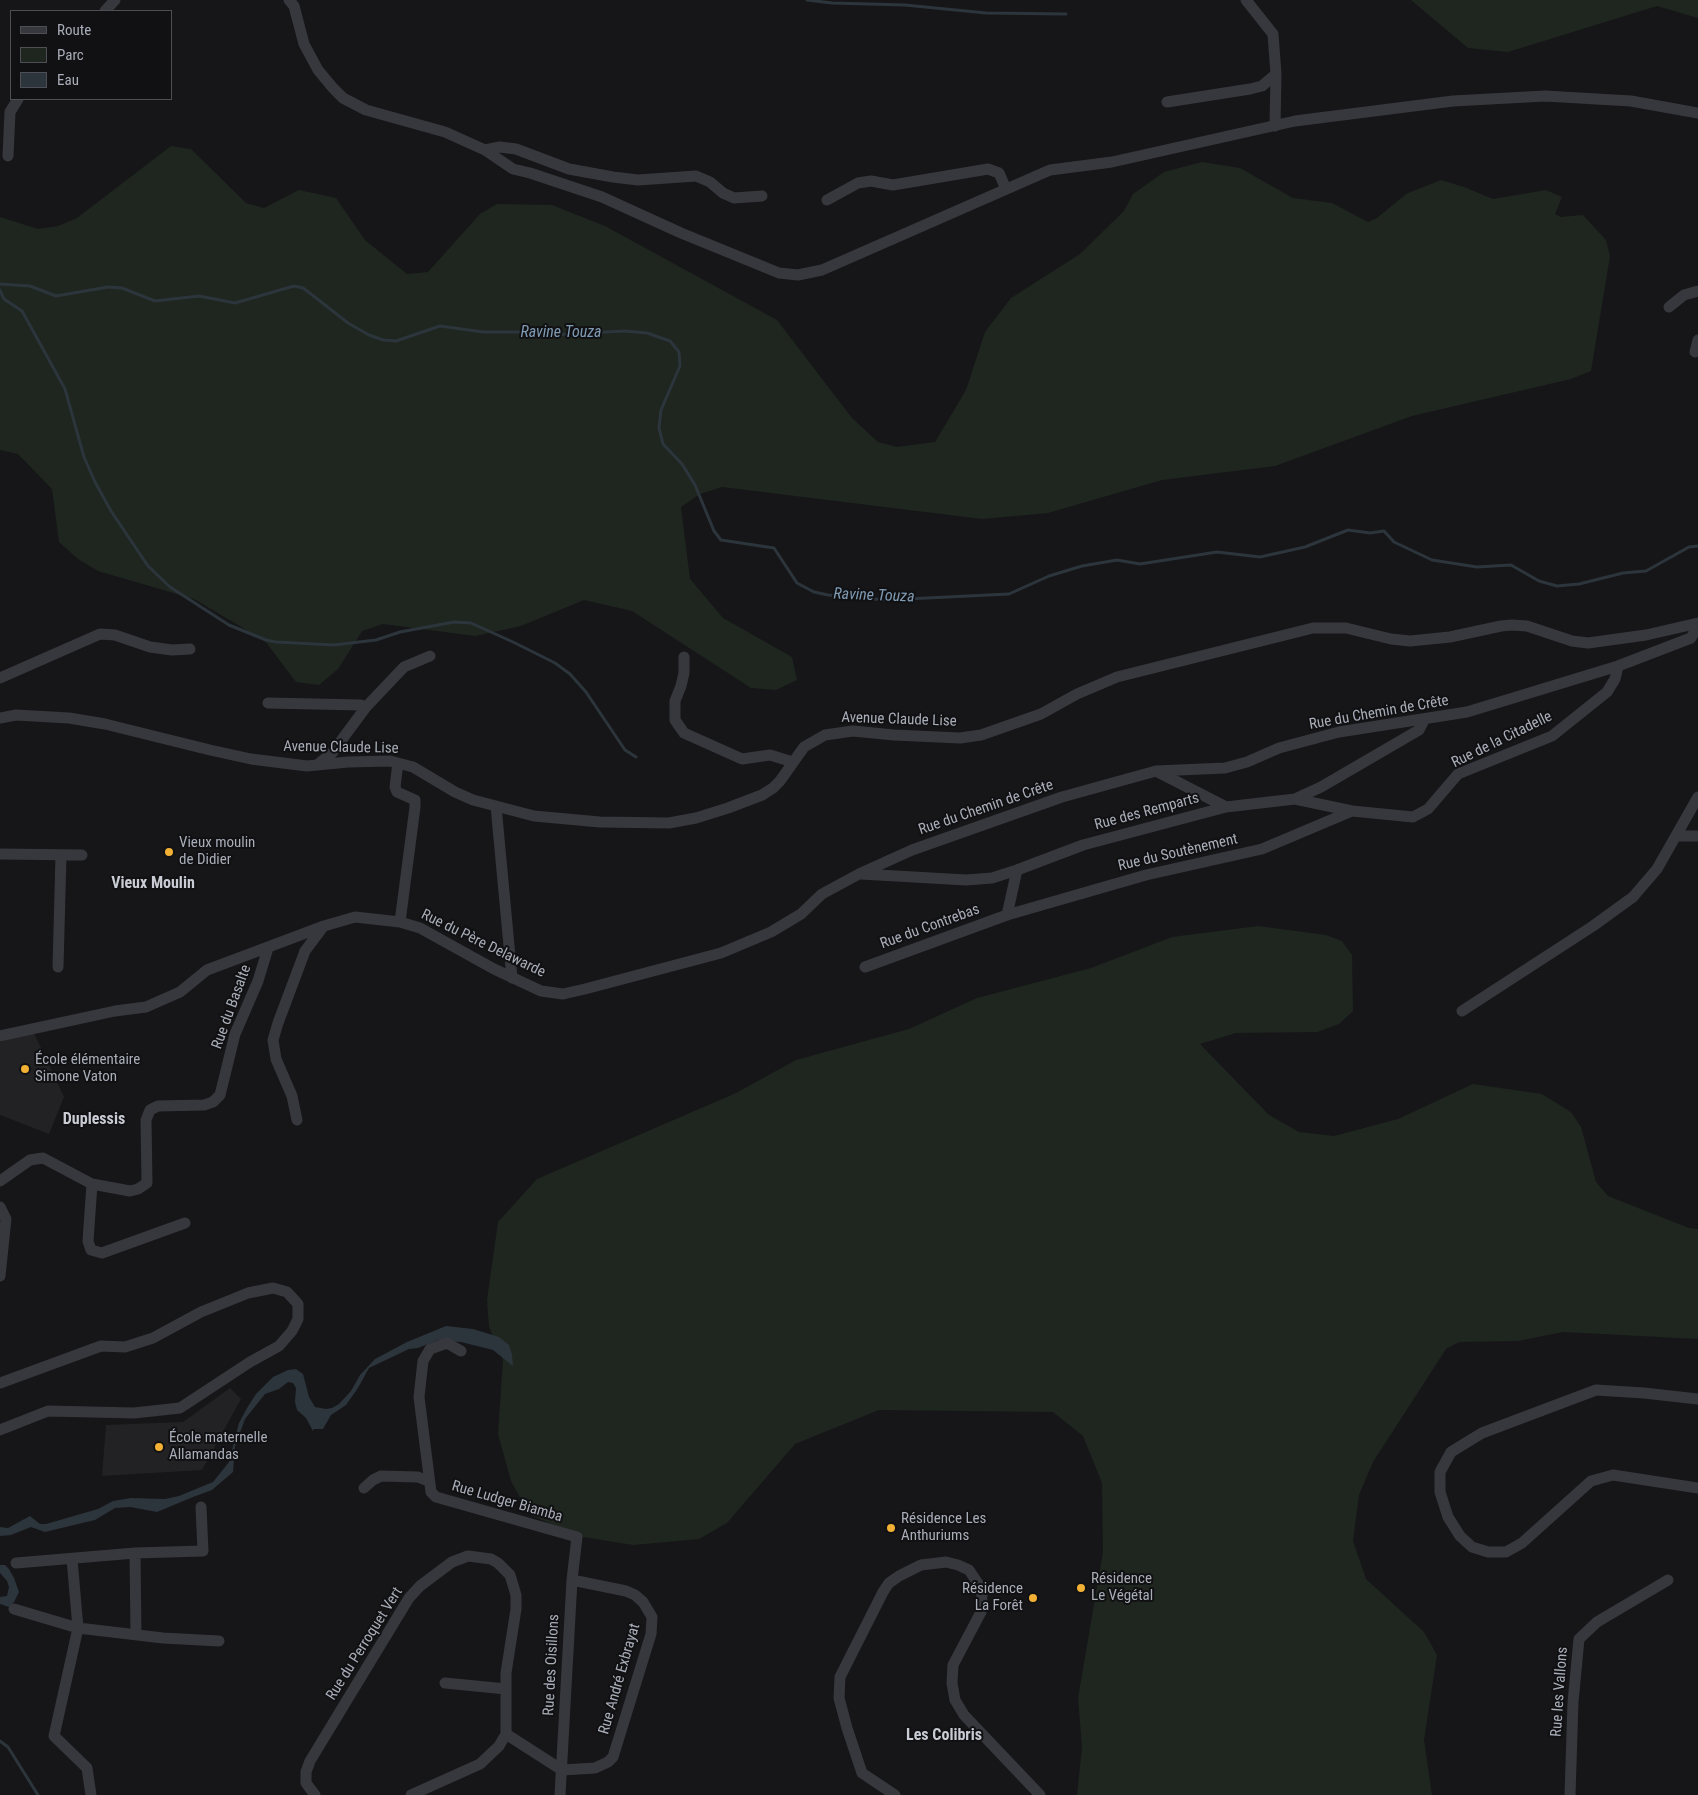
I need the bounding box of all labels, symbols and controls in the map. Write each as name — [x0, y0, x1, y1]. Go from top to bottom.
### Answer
legend — [10, 10, 172, 100]
text: Route — [57, 21, 91, 39]
text: Parc — [57, 46, 84, 64]
text: Eau — [57, 71, 79, 89]
water label: Ravine Touza — [520, 323, 602, 343]
water label: Ravine Touza — [833, 585, 915, 607]
street label: Rue du Chemin de Crête — [1308, 692, 1450, 734]
street label: Rue de la Citadelle — [1449, 708, 1555, 772]
street label: Avenue Claude Lise — [841, 709, 957, 731]
street label: Avenue Claude Lise — [283, 738, 399, 758]
street label: Rue du Chemin de Crête — [916, 776, 1056, 840]
street label: Rue des Remparts — [1093, 789, 1201, 835]
street label: Rue du Soutènement — [1116, 830, 1240, 876]
place label: Vieux moulin de Didier — [179, 834, 255, 869]
marker: Vieux moulin de Didier — [163, 846, 175, 858]
district label: Vieux Moulin — [111, 874, 195, 894]
street label: Rue du Contrebas — [878, 901, 982, 953]
street label: Rue du Père Delawarde — [418, 906, 548, 982]
street label: Rue du Basalte — [208, 963, 256, 1051]
place label: École élémentaire Simone Vaton — [35, 1051, 140, 1086]
marker: École élémentaire Simone Vaton — [19, 1063, 31, 1075]
district label: Duplessis — [63, 1110, 125, 1130]
place label: École maternelle Allamandas — [169, 1429, 267, 1464]
marker: École maternelle Allamandas — [153, 1441, 165, 1453]
street label: Rue Ludger Biamba — [450, 1478, 564, 1526]
place label: Résidence Les Anthuriums — [901, 1510, 986, 1545]
marker: Résidence Les Anthuriums — [885, 1522, 897, 1534]
place label: Résidence Le Végétal — [1091, 1570, 1153, 1605]
place label: Résidence La Forêt — [962, 1580, 1023, 1615]
marker: Résidence Le Végétal — [1075, 1582, 1087, 1594]
street label: Rue du Perroquet Vert — [323, 1584, 407, 1704]
marker: Résidence La Forêt — [1027, 1592, 1039, 1604]
street label: Rue des Oisillons — [540, 1614, 564, 1716]
street label: Rue André Exbrayat — [596, 1621, 644, 1737]
street label: Rue les Vallons — [1548, 1646, 1572, 1738]
district label: Les Colibris — [906, 1726, 982, 1746]

